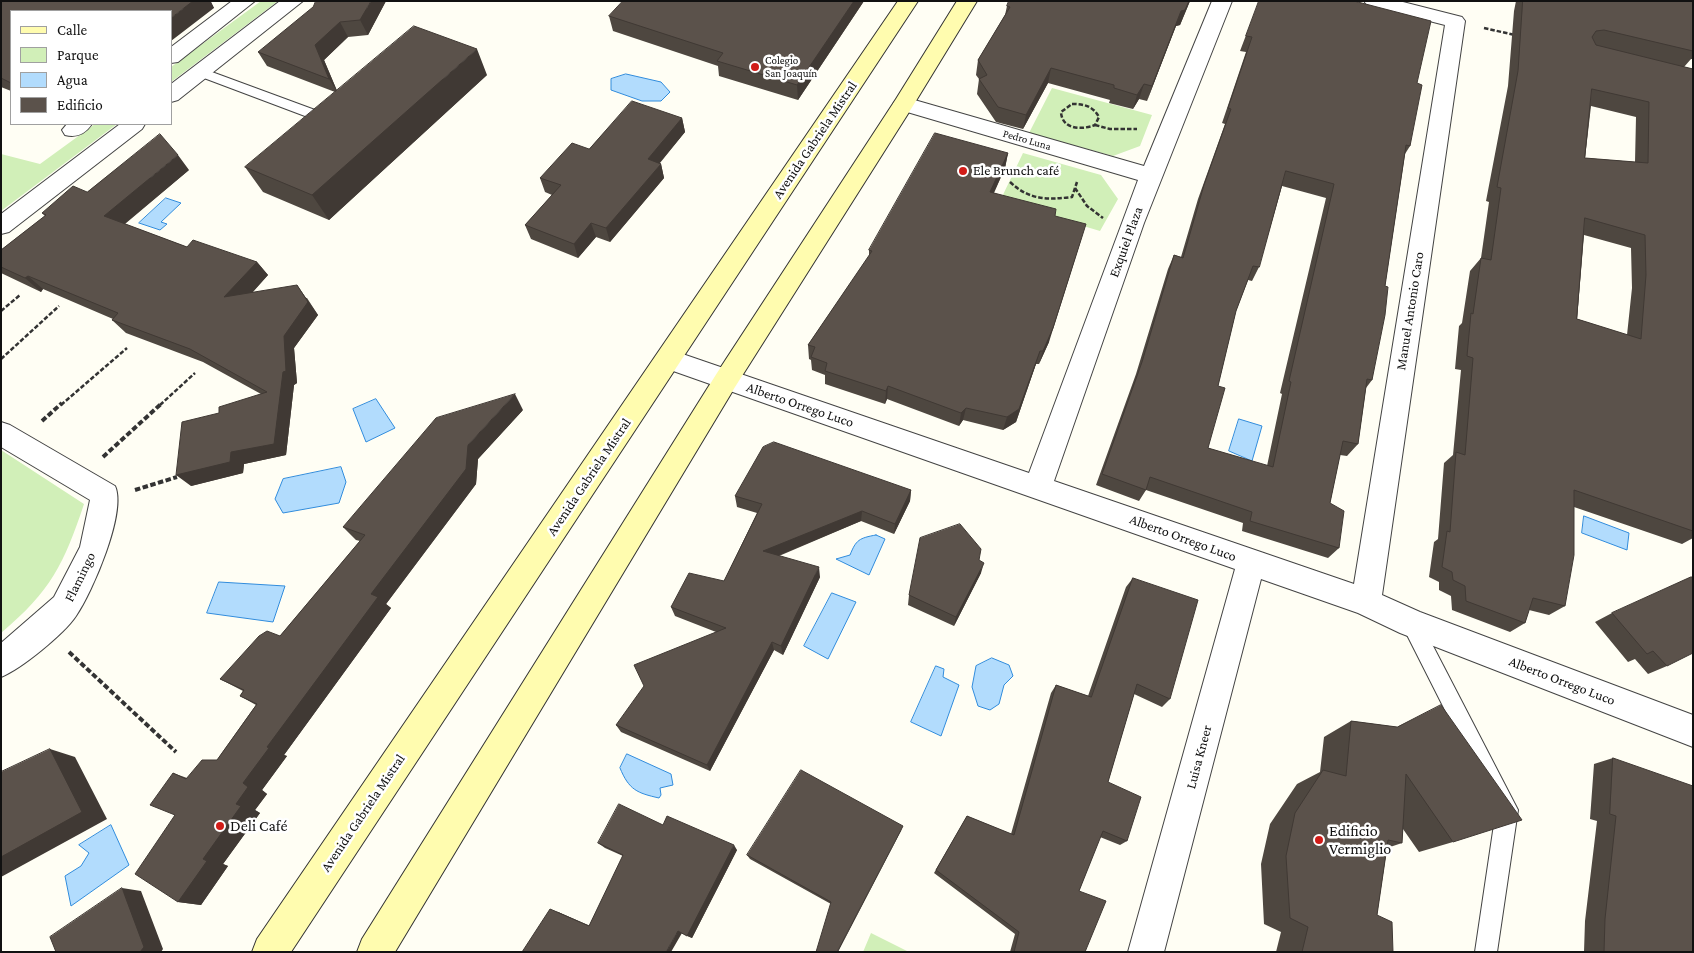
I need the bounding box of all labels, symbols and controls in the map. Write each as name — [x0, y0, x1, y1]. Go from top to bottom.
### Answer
legend — [10, 10, 172, 125]
text: Calle — [57, 22, 87, 38]
text: Parque — [57, 47, 98, 63]
place label: Colegio San Joaquín — [765, 54, 817, 80]
marker: Colegio San Joaquín — [749, 61, 761, 73]
text: Agua — [57, 72, 88, 88]
street label: Avenida Gabriela Mistral — [769, 78, 861, 202]
text: Edificio — [57, 97, 103, 113]
street label: Pedro Luna — [1001, 127, 1053, 153]
place label: Ele Brunch café — [973, 163, 1059, 179]
marker: Ele Brunch café — [957, 165, 969, 177]
street label: Exquiel Plaza — [1105, 204, 1147, 280]
street label: Manuel Antonio Caro — [1392, 251, 1428, 371]
street label: Alberto Orrego Luco — [744, 379, 856, 431]
street label: Avenida Gabriela Mistral — [543, 415, 635, 539]
street label: Alberto Orrego Luco — [1127, 511, 1239, 565]
street label: Flamingo — [61, 549, 99, 605]
street label: Alberto Orrego Luco — [1506, 653, 1618, 709]
street label: Luisa Kneer — [1182, 723, 1216, 791]
street label: Avenida Gabriela Mistral — [317, 751, 409, 875]
place label: Deli Café — [230, 816, 288, 836]
marker: Deli Café — [214, 820, 226, 832]
place label: Edificio Vermiglio — [1329, 821, 1391, 859]
marker: Edificio Vermiglio — [1313, 834, 1325, 846]

